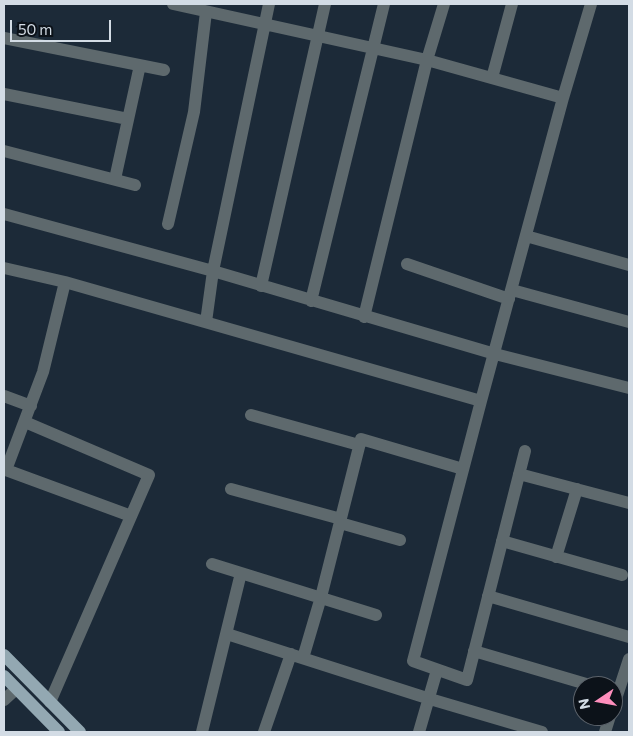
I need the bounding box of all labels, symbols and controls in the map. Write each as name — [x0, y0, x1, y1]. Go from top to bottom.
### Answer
scale bar — [12, 10, 114, 42]
text: 50 m — [18, 20, 52, 38]
north arrow — [573, 676, 623, 726]
text: N — [574, 697, 593, 711]

